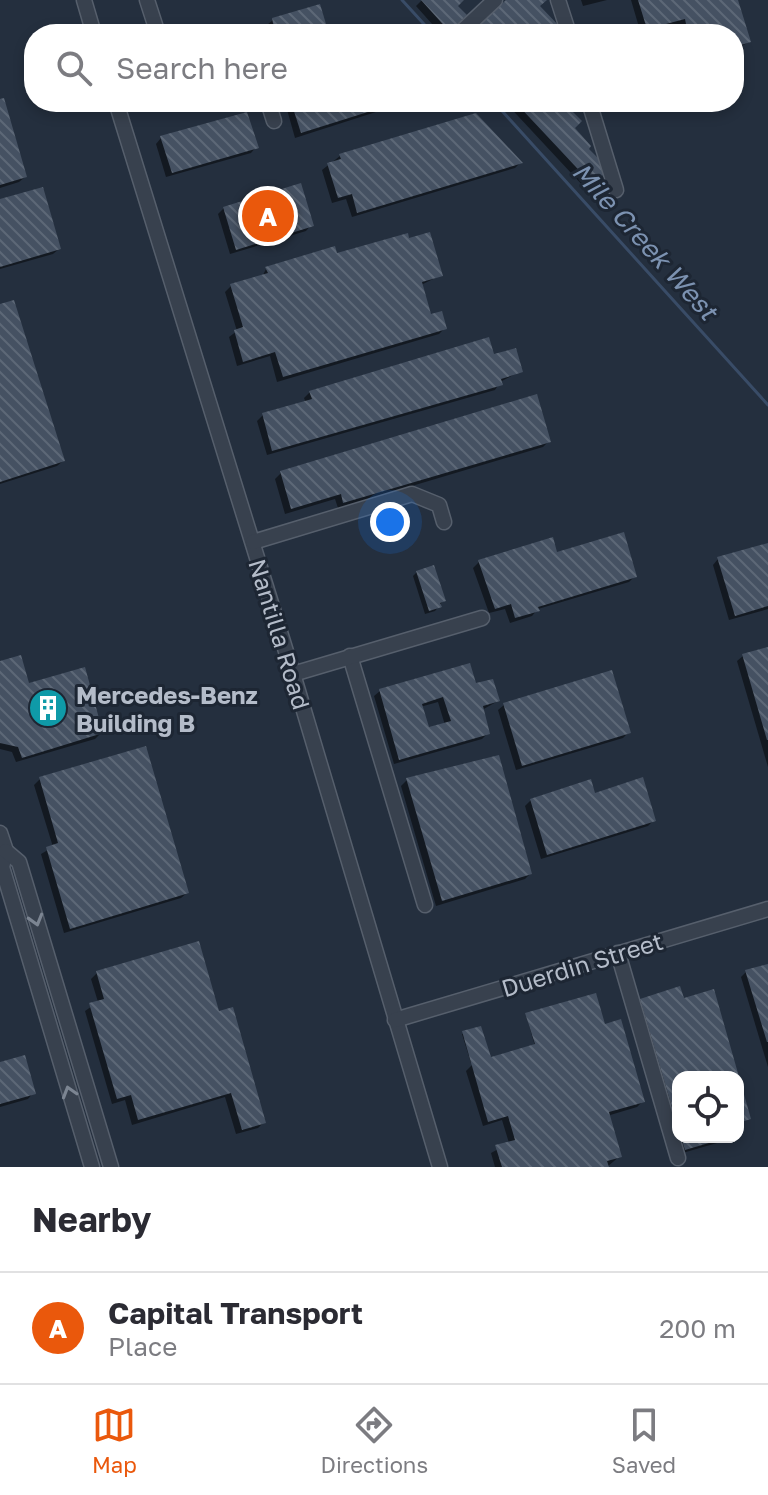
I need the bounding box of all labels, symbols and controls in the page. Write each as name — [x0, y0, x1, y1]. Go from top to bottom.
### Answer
search box — [24, 24, 744, 112]
icon: search — [52, 46, 96, 90]
text: Search here — [116, 50, 288, 86]
water label: Mile Creek West — [566, 156, 726, 328]
pin: A — [242, 186, 294, 246]
your location — [370, 502, 410, 542]
street label: Nantilla Road — [243, 555, 317, 713]
place label: Mercedes-Benz Building B — [76, 680, 258, 737]
building icon: Mercedes-Benz Building B — [27, 687, 69, 729]
one-way arrow — [27, 912, 44, 926]
street label: Duerdin Street — [498, 926, 666, 1002]
map controls — [672, 1071, 744, 1143]
button: locate — [672, 1071, 744, 1143]
one-way arrow — [62, 1086, 78, 1100]
text: Nearby — [32, 1199, 152, 1239]
text: Capital Transport — [108, 1295, 363, 1331]
text: A — [49, 1313, 67, 1344]
text: 200 m — [659, 1313, 736, 1344]
text: Place — [108, 1331, 177, 1362]
tab: Map — [92, 1403, 137, 1478]
tab: Directions — [321, 1403, 428, 1478]
tab: Saved — [612, 1403, 676, 1478]

